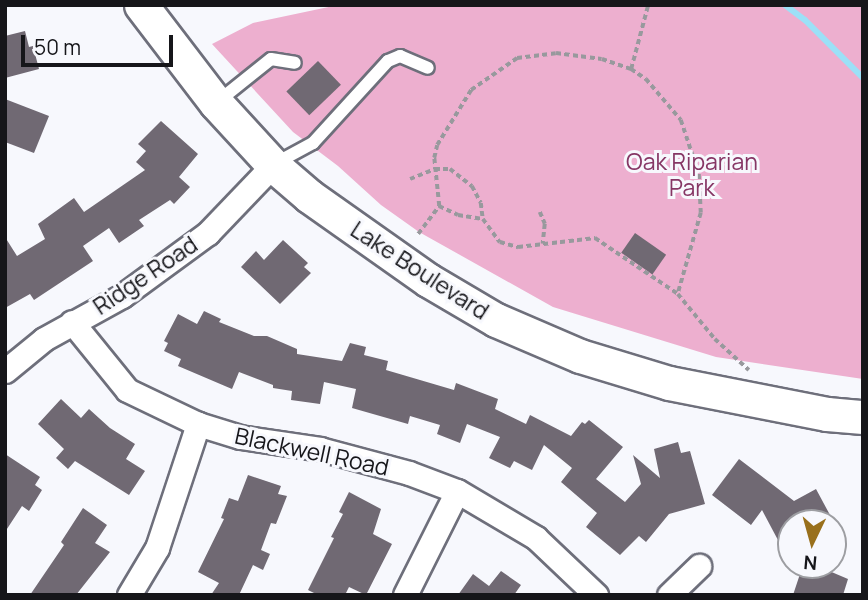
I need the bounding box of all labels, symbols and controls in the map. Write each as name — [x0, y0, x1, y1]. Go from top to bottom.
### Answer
scale bar — [24, 21, 177, 65]
text: 50 m — [34, 33, 81, 61]
park label: Oak Riparian Park — [626, 147, 758, 201]
street label: Lake Boulevard — [346, 215, 494, 325]
street label: Ridge Road — [88, 230, 202, 320]
street label: Blackwell Road — [232, 421, 392, 481]
north arrow — [777, 509, 847, 579]
text: N — [802, 549, 818, 576]

